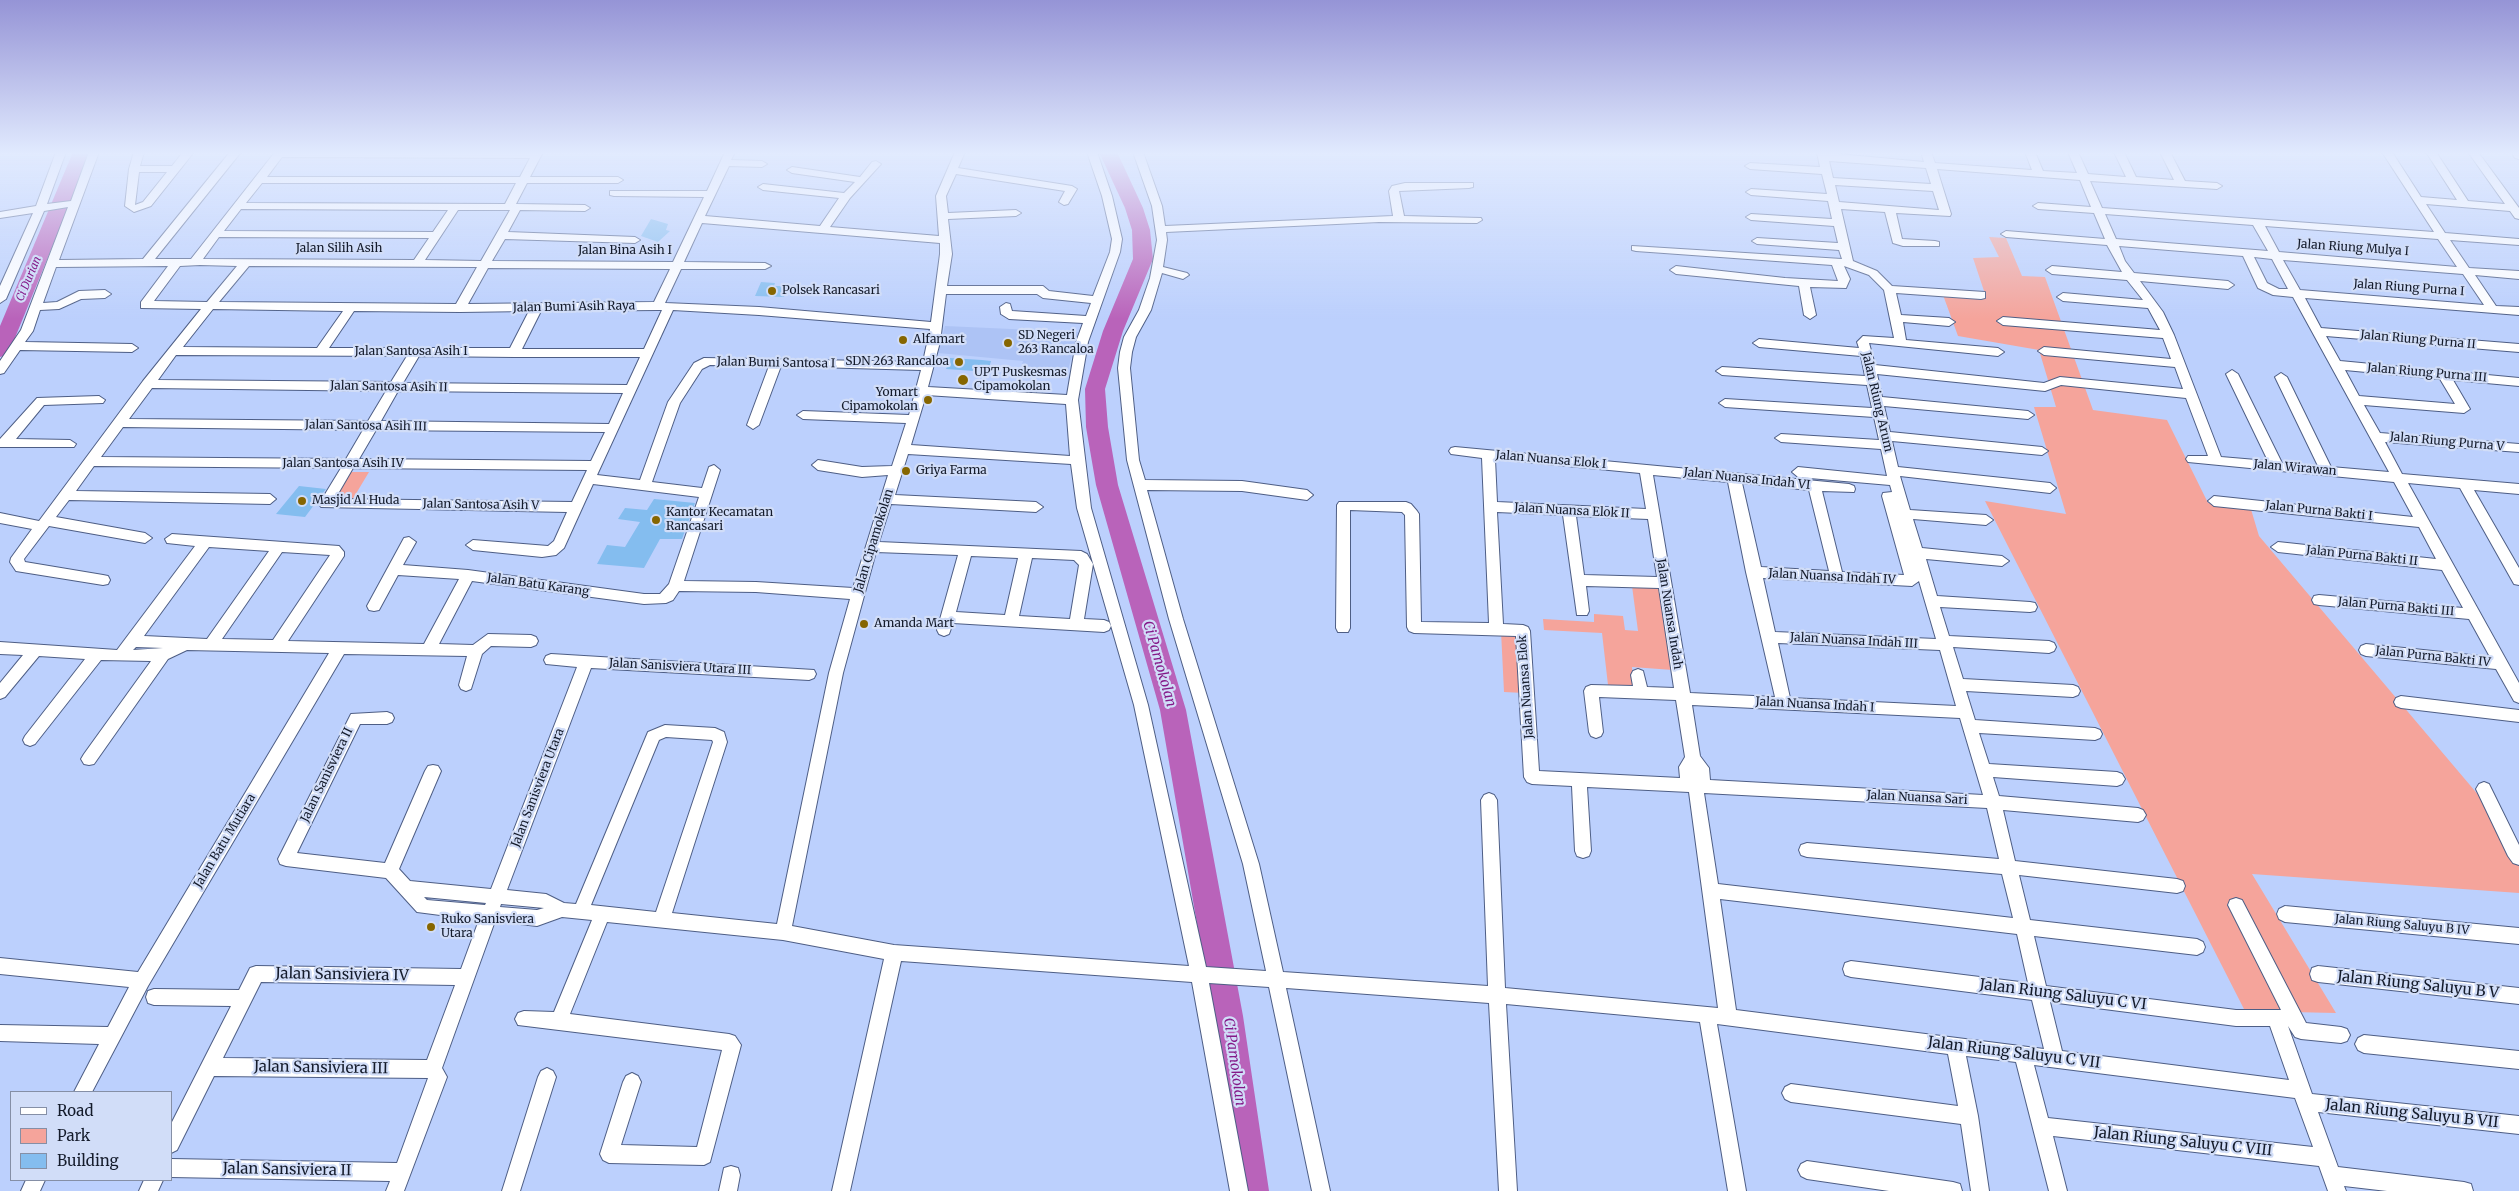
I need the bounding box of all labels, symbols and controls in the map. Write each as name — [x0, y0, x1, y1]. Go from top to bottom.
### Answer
street label: Jalan Riung Mulya I — [2296, 237, 2410, 259]
street label: Jalan Silih Asih — [296, 242, 382, 256]
street label: Jalan Bina Asih I — [578, 244, 672, 258]
water label: Ci Durian — [14, 255, 44, 303]
street label: Jalan Riung Purna I — [2353, 277, 2465, 299]
place label: Polsek Rancasari — [782, 284, 880, 298]
marker: Polsek Rancasari — [766, 285, 778, 297]
street label: Jalan Bumi Asih Raya — [513, 299, 635, 315]
street label: Jalan Riung Purna II — [2360, 328, 2476, 352]
place label: SD Negeri 263 Rancaloa — [1018, 329, 1094, 357]
place label: Alfamart — [913, 333, 965, 347]
marker: Alfamart — [897, 334, 909, 346]
marker: SD Negeri 263 Rancaloa — [1002, 337, 1014, 349]
street label: Jalan Santosa Asih I — [354, 345, 468, 359]
street label: Jalan Riung Arum — [1858, 351, 1896, 453]
street label: Jalan Bumi Santosa I — [717, 355, 835, 371]
place label: SDN 263 Rancaloa — [845, 355, 949, 369]
marker: SDN 263 Rancaloa — [953, 356, 965, 368]
street label: Jalan Riung Purna III — [2366, 361, 2488, 385]
place label: UPT Puskesmas Cipamokolan — [974, 366, 1067, 394]
marker: UPT Puskesmas Cipamokolan — [956, 373, 970, 387]
street label: Jalan Santosa Asih II — [330, 379, 448, 395]
place label: Yomart Cipamokolan — [842, 386, 918, 414]
marker: Yomart Cipamokolan — [922, 394, 934, 406]
street label: Jalan Santosa Asih III — [305, 418, 427, 434]
street label: Jalan Riung Purna V — [2389, 430, 2505, 454]
street label: Jalan Nuansa Elok I — [1495, 448, 1607, 472]
street label: Jalan Santosa Asih IV — [282, 457, 404, 471]
street label: Jalan Wirawan — [2253, 457, 2337, 479]
place label: Griya Farma — [916, 464, 987, 478]
marker: Griya Farma — [900, 465, 912, 477]
street label: Jalan Nuansa Indah VI — [1683, 465, 1811, 493]
street label: Jalan Cipamokolan — [851, 487, 897, 595]
place label: Masjid Al Huda — [312, 494, 399, 508]
marker: Masjid Al Huda — [296, 495, 308, 507]
street label: Jalan Santosa Asih V — [423, 497, 539, 513]
street label: Jalan Purna Bakti I — [2265, 498, 2373, 524]
street label: Jalan Nuansa Elok II — [1514, 501, 1630, 521]
place label: Kantor Kecamatan Rancasari — [666, 506, 773, 534]
marker: Kantor Kecamatan Rancasari — [650, 514, 662, 526]
street label: Jalan Purna Bakti II — [2305, 543, 2419, 569]
street label: Jalan Nuansa Indah — [1653, 558, 1685, 670]
street label: Jalan Nuansa Indah IV — [1768, 566, 1896, 588]
street label: Jalan Batu Karang — [486, 571, 590, 599]
street label: Jalan Purna Bakti III — [2337, 595, 2455, 619]
place label: Amanda Mart — [874, 617, 954, 631]
marker: Amanda Mart — [858, 618, 870, 630]
water label: Ci Pamokolan — [1139, 619, 1179, 709]
street label: Jalan Nuansa Indah III — [1790, 630, 1918, 652]
street label: Jalan Nuansa Elok — [1515, 635, 1537, 739]
street label: Jalan Purna Bakti IV — [2375, 644, 2491, 670]
street label: Jalan Sanisviera Utara III — [609, 656, 751, 678]
street label: Jalan Nuansa Indah I — [1755, 695, 1875, 715]
street label: Jalan Sanisviera II — [298, 725, 356, 825]
street label: Jalan Sanisviera Utara — [509, 727, 567, 849]
street label: Jalan Nuansa Sari — [1866, 788, 1968, 808]
street label: Jalan Batu Mutiara — [191, 791, 259, 891]
street label: Jalan Riung Saluyu B IV — [2334, 912, 2470, 938]
place label: Ruko Sanisviera Utara — [441, 913, 534, 941]
marker: Ruko Sanisviera Utara — [425, 921, 437, 933]
street label: Jalan Sansiviera IV — [275, 965, 409, 985]
street label: Jalan Riung Saluyu B V — [2336, 968, 2500, 1002]
street label: Jalan Riung Saluyu C VI — [1978, 976, 2148, 1014]
water label: Ci Pamokolan — [1220, 1017, 1248, 1107]
street label: Jalan Riung Saluyu C VII — [1927, 1033, 2101, 1073]
street label: Jalan Sansiviera III — [254, 1058, 388, 1078]
legend — [10, 1091, 172, 1181]
street label: Jalan Riung Saluyu B VII — [2324, 1096, 2500, 1132]
text: Road — [57, 1101, 93, 1120]
street label: Jalan Riung Saluyu C VIII — [2093, 1124, 2273, 1160]
text: Park — [57, 1126, 90, 1145]
text: Building — [57, 1151, 119, 1170]
street label: Jalan Sansiviera II — [222, 1160, 352, 1180]

